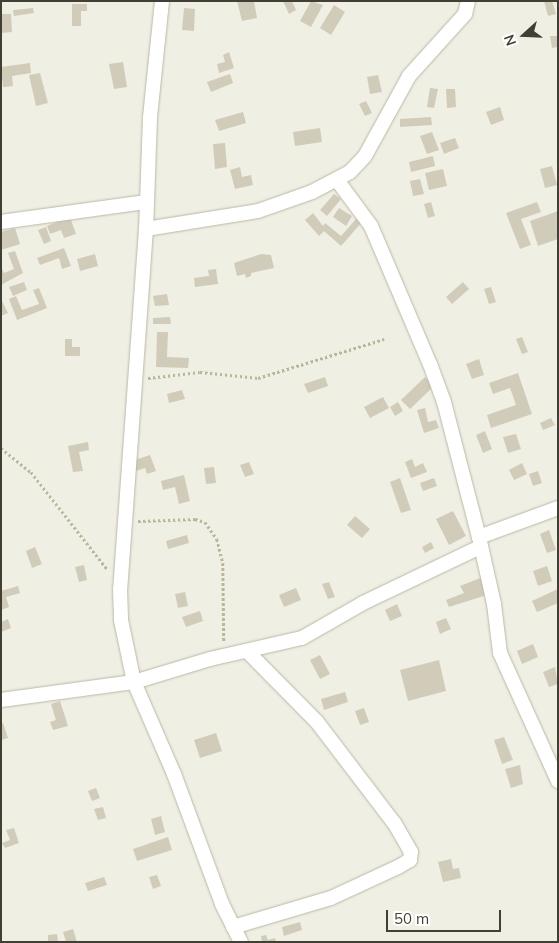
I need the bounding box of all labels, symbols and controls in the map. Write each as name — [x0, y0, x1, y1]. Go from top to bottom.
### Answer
north arrow — [499, 10, 549, 60]
text: N — [500, 32, 520, 48]
scale bar — [389, 900, 504, 932]
text: 50 m — [394, 909, 429, 928]

